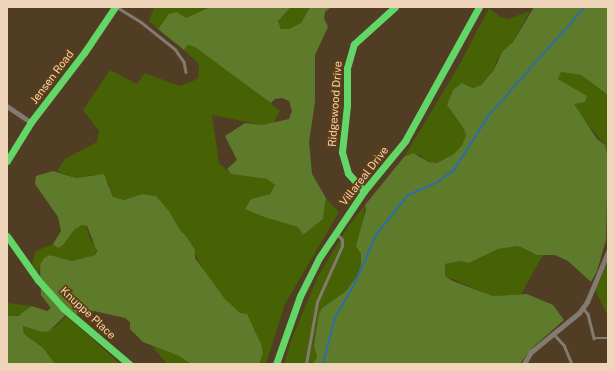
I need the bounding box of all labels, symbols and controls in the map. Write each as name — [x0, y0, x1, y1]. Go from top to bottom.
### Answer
street label: Jensen Road — [28, 48, 76, 106]
street label: Ridgewood Drive — [325, 61, 345, 147]
street label: Villareal Drive — [337, 144, 391, 208]
street label: Knuppe Place — [58, 284, 118, 342]

